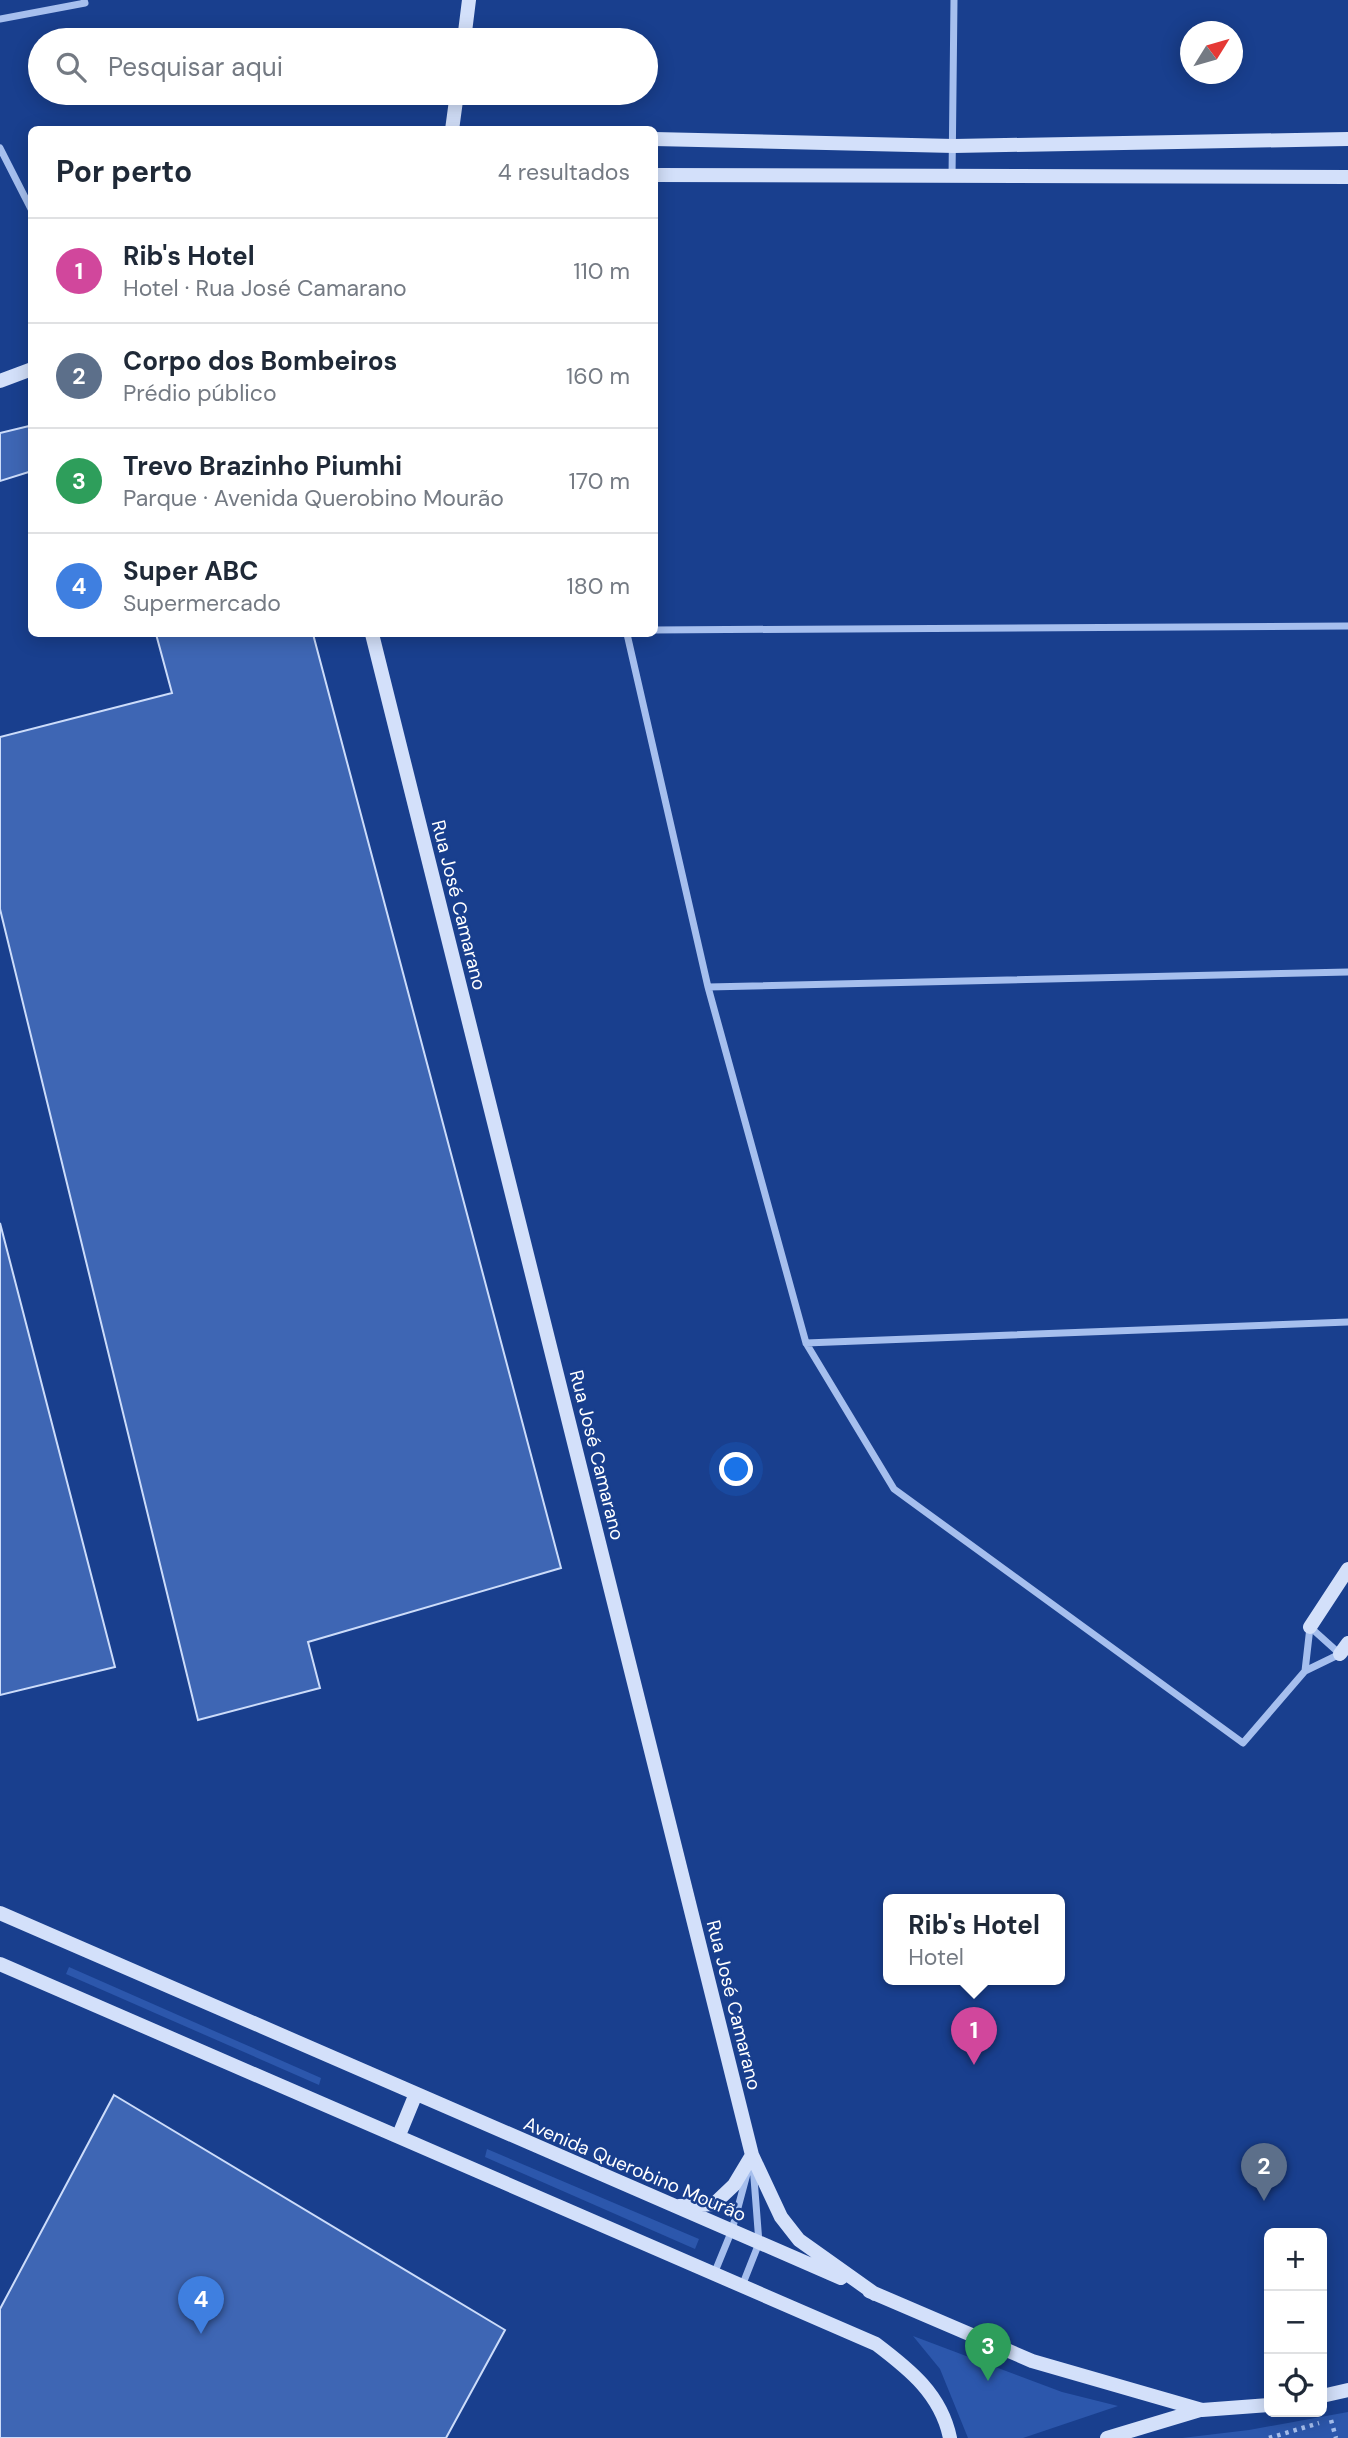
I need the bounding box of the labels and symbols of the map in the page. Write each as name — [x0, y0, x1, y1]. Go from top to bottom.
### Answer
north arrow — [1180, 21, 1243, 84]
street label: Rua José Camarano — [426, 817, 492, 993]
street label: Rua José Camarano — [564, 1367, 630, 1543]
your location — [719, 1452, 753, 1486]
street label: Rua José Camarano — [701, 1917, 767, 2093]
pin: 1 — [951, 2007, 997, 2065]
street label: Avenida Querobino Mourão — [520, 2111, 750, 2227]
pin: 2 — [1241, 2143, 1287, 2201]
pin: 4 — [178, 2276, 224, 2334]
pin: 3 — [965, 2323, 1011, 2381]

